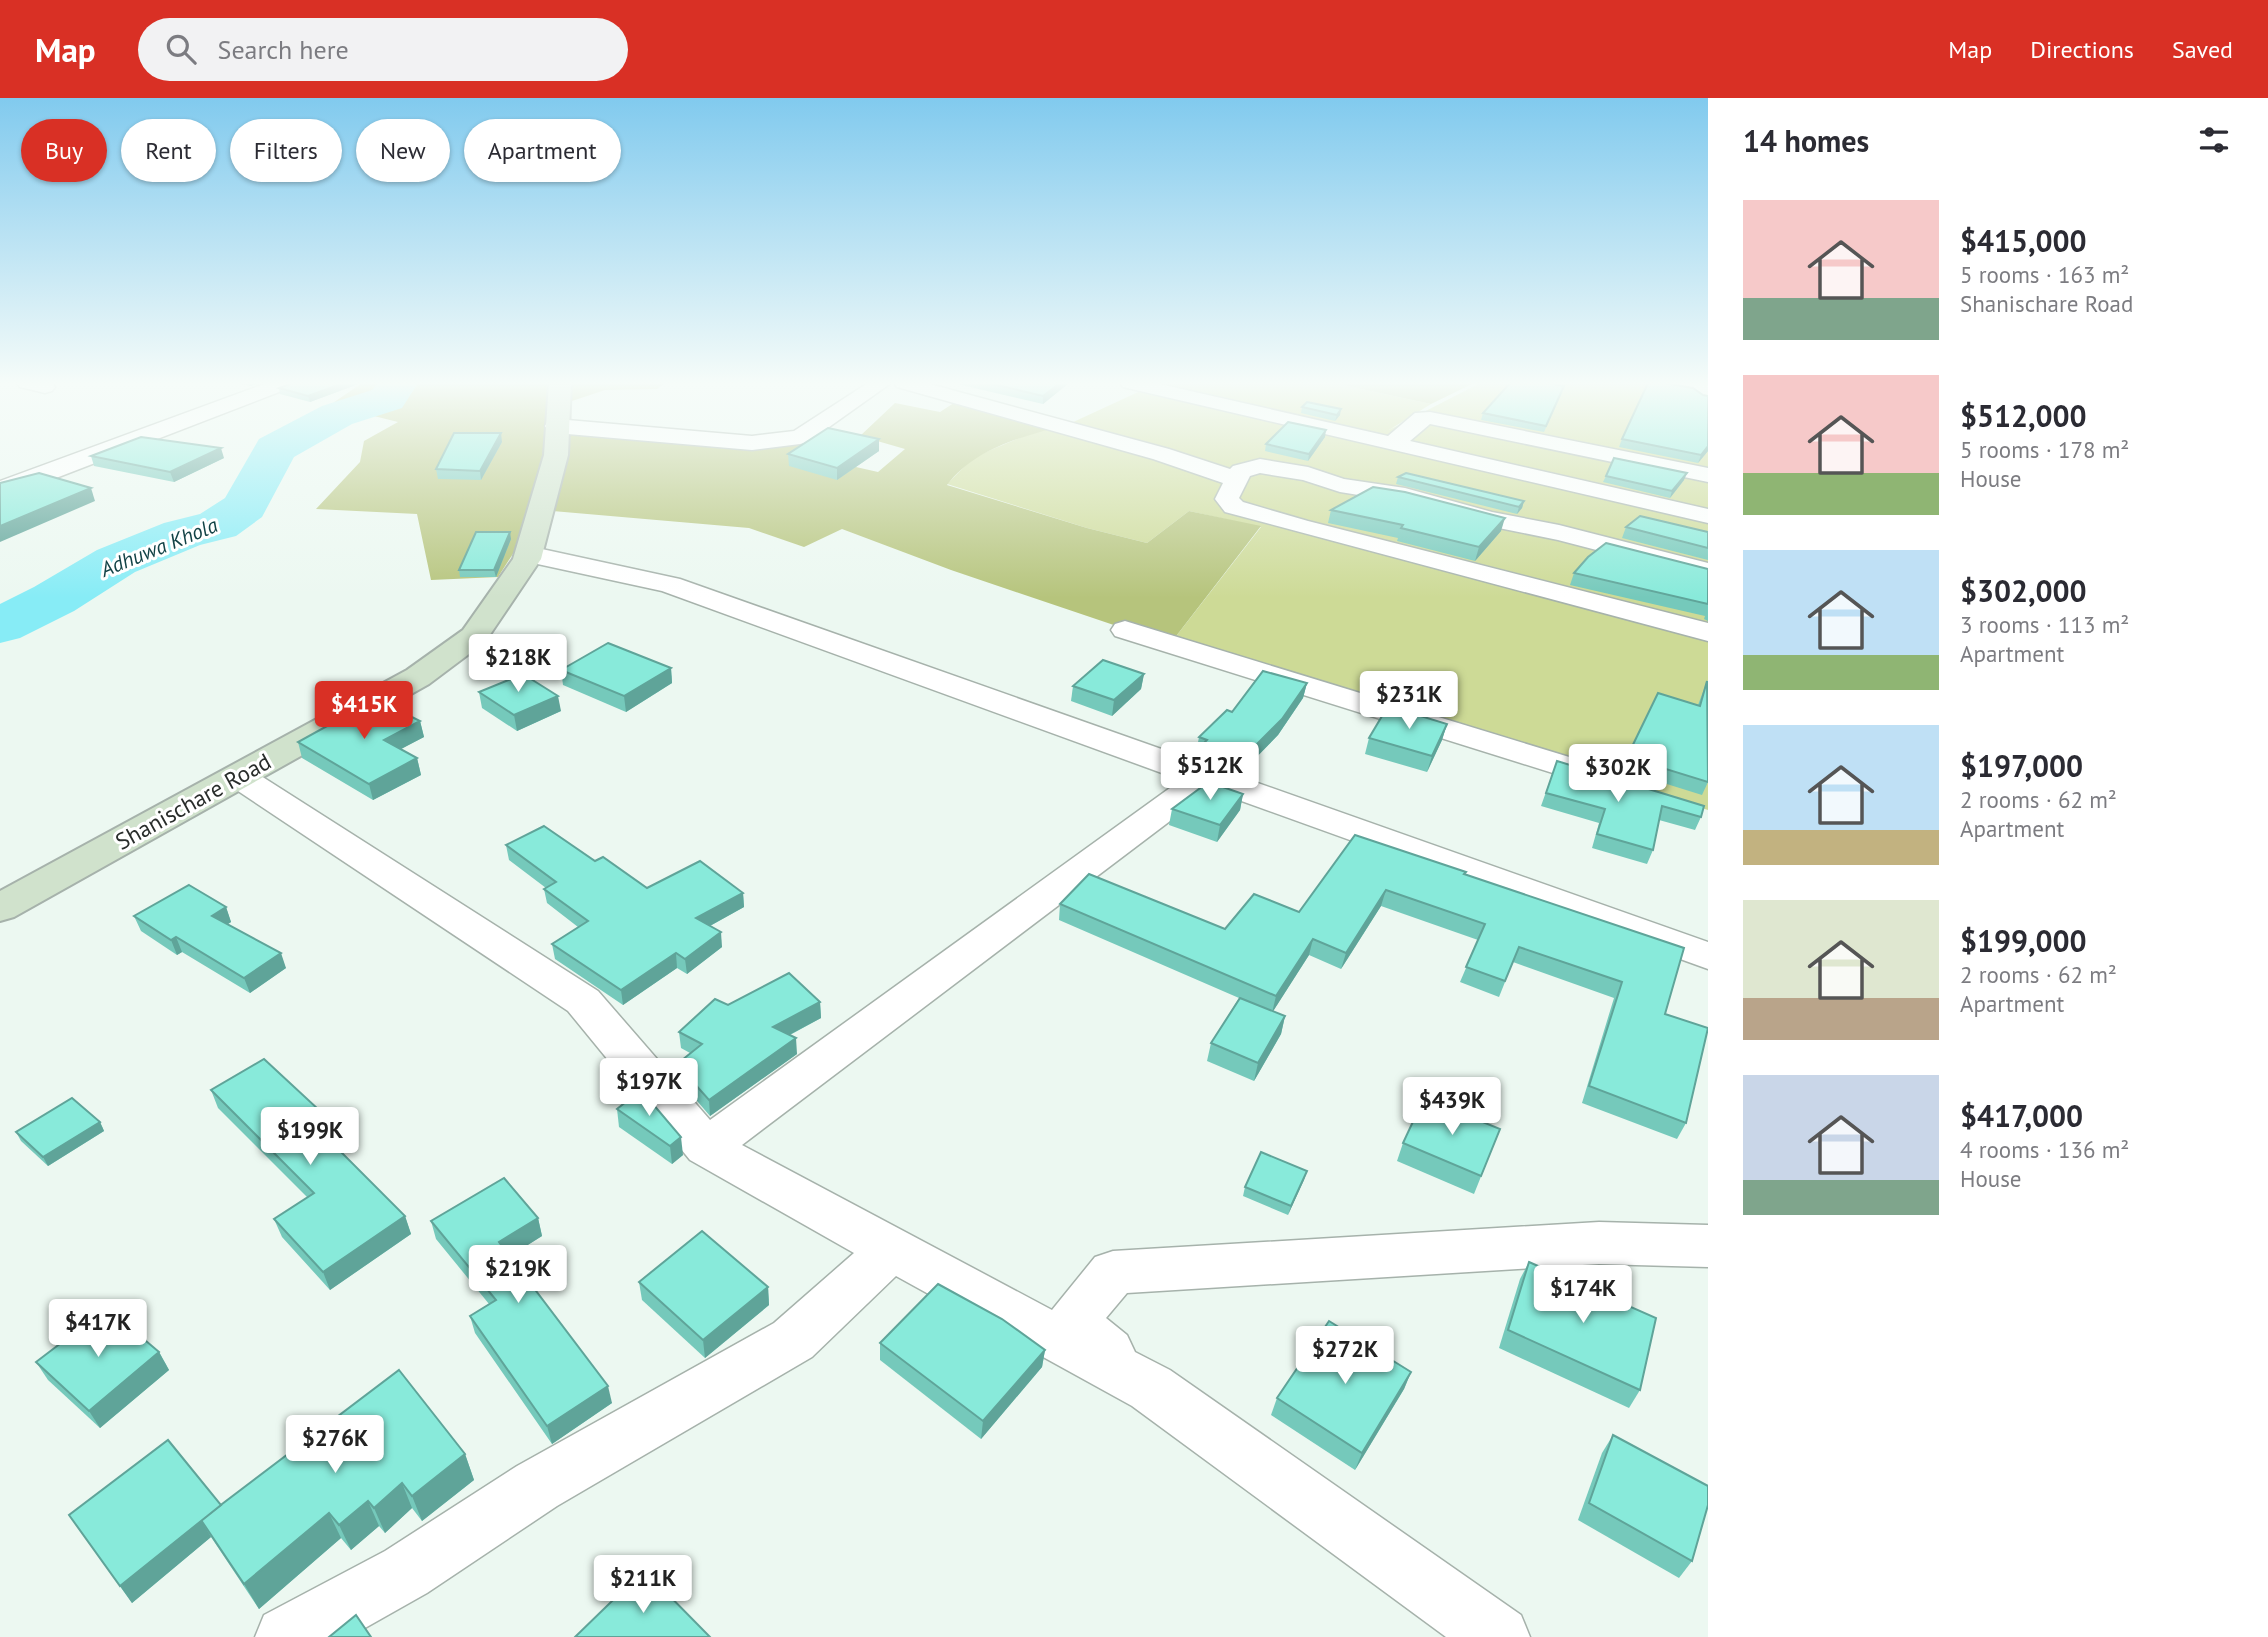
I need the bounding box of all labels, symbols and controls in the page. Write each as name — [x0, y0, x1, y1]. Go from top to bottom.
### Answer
search box — [138, 18, 628, 81]
text: Map — [35, 28, 96, 71]
icon: search — [162, 30, 200, 68]
text: Search here — [218, 33, 349, 66]
text: Map — [1948, 34, 1992, 65]
text: Directions — [2030, 34, 2134, 65]
text: Saved — [2172, 34, 2233, 65]
chip: Buy — [21, 119, 107, 182]
chip: Rent — [121, 119, 216, 182]
chip: Filters — [230, 119, 342, 182]
chip: New — [356, 119, 450, 182]
chip: Apartment — [464, 119, 621, 182]
text: 14 homes — [1743, 121, 1869, 160]
icon: filters — [2195, 121, 2233, 159]
text: $415,000 — [1960, 221, 2087, 260]
icon: home — [1799, 228, 1883, 312]
text: 5 rooms · 163 m² — [1960, 260, 2129, 289]
text: Shanischare Road — [1960, 289, 2133, 318]
text: $512,000 — [1960, 396, 2087, 435]
icon: home — [1799, 403, 1883, 487]
text: 5 rooms · 178 m² — [1960, 435, 2129, 464]
text: House — [1960, 464, 2022, 493]
water label: Adhuwa Khola — [96, 511, 222, 583]
text: $302,000 — [1960, 571, 2087, 610]
icon: home — [1799, 578, 1883, 662]
text: 3 rooms · 113 m² — [1960, 610, 2129, 639]
pin: $218K — [469, 634, 567, 694]
text: Apartment — [1960, 639, 2064, 668]
text: $218K — [485, 642, 551, 671]
pin: $231K — [1360, 672, 1458, 731]
text: $231K — [1376, 679, 1442, 708]
pin: $415K — [315, 682, 413, 741]
text: $415K — [331, 689, 397, 718]
pin: $512K — [1161, 742, 1259, 802]
pin: $302K — [1569, 744, 1667, 804]
street label: Shanischare Road — [110, 746, 276, 856]
text: $197,000 — [1960, 746, 2083, 785]
text: $512K — [1177, 750, 1243, 779]
text: $302K — [1585, 752, 1651, 781]
icon: home — [1799, 753, 1883, 837]
text: 2 rooms · 62 m² — [1960, 785, 2117, 814]
text: Apartment — [1960, 814, 2064, 843]
text: $199,000 — [1960, 921, 2087, 960]
icon: home — [1799, 928, 1883, 1012]
text: 2 rooms · 62 m² — [1960, 960, 2117, 989]
text: Apartment — [1960, 989, 2064, 1018]
pin: $197K — [600, 1058, 698, 1118]
text: $197K — [616, 1066, 682, 1095]
pin: $439K — [1403, 1077, 1501, 1137]
text: $439K — [1419, 1085, 1485, 1114]
text: $417,000 — [1960, 1096, 2083, 1135]
icon: home — [1799, 1103, 1883, 1187]
pin: $199K — [261, 1108, 359, 1167]
text: $199K — [277, 1115, 343, 1144]
text: 4 rooms · 136 m² — [1960, 1135, 2129, 1164]
text: House — [1960, 1164, 2022, 1193]
pin: $219K — [469, 1246, 567, 1305]
text: $219K — [485, 1253, 551, 1282]
pin: $174K — [1534, 1266, 1632, 1325]
text: $174K — [1550, 1273, 1616, 1302]
pin: $417K — [49, 1300, 147, 1359]
text: $417K — [65, 1307, 131, 1336]
pin: $272K — [1296, 1326, 1394, 1386]
text: $272K — [1312, 1334, 1378, 1363]
pin: $276K — [286, 1416, 384, 1475]
text: $276K — [302, 1423, 368, 1452]
pin: $211K — [594, 1556, 692, 1615]
text: $211K — [610, 1563, 676, 1592]

